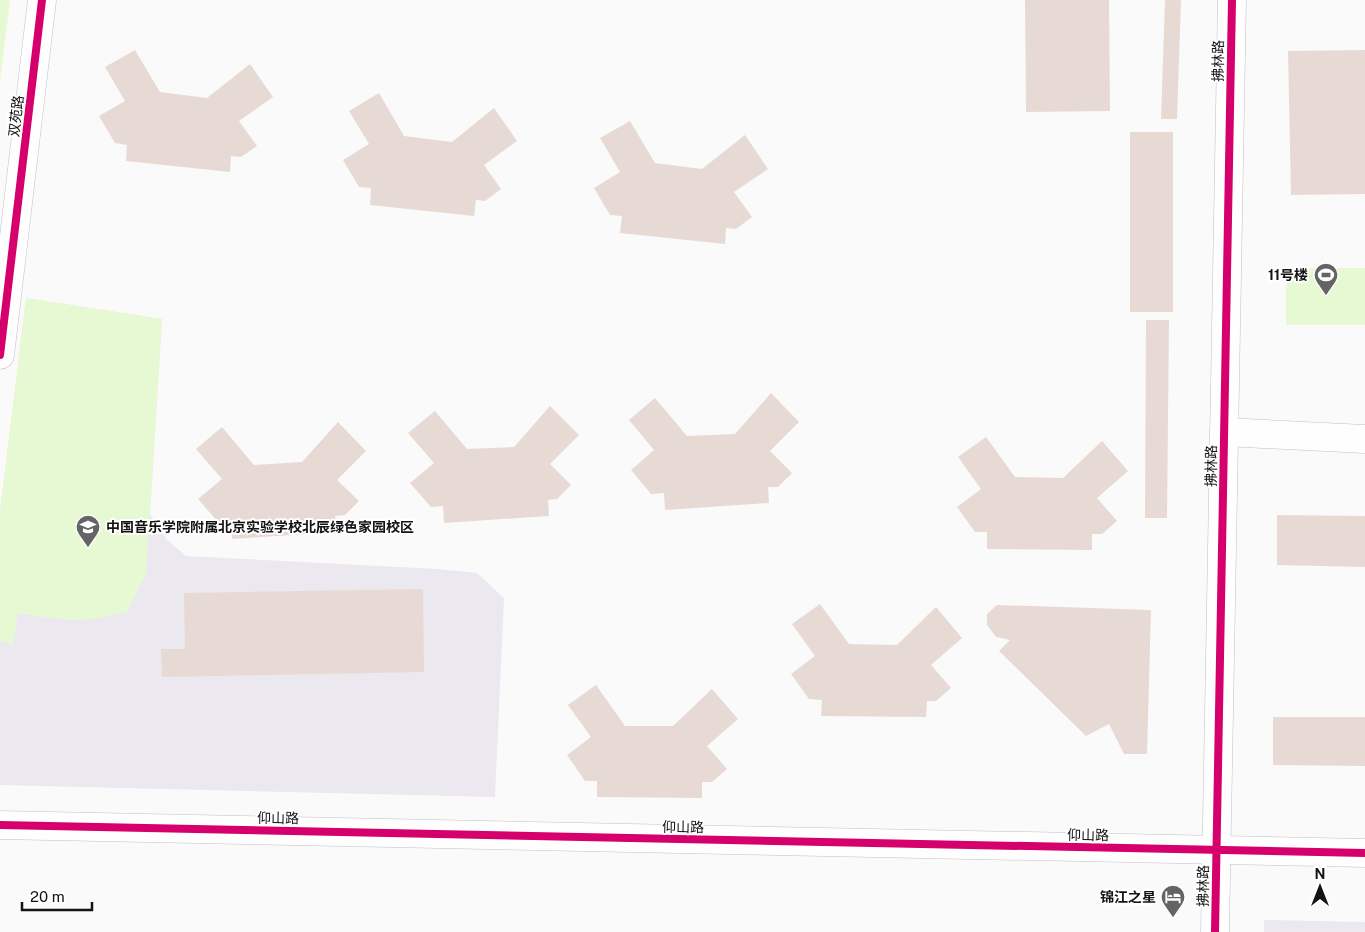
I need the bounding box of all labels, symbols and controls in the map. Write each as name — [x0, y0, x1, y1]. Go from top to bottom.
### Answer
street label: 拂林路 — [1210, 40, 1226, 82]
street label: 双苑路 — [6, 94, 26, 138]
sports icon: 11号楼 — [1313, 262, 1339, 296]
place label: 11号楼 — [1268, 267, 1308, 283]
street label: 拂林路 — [1203, 445, 1219, 487]
school or university icon: 中国音乐学院附属北京实验学校北辰绿色家园校区 — [75, 514, 101, 548]
place label: 中国音乐学院附属北京实验学校北辰绿色家园校区 — [106, 519, 414, 535]
street label: 仰山路 — [257, 810, 299, 826]
street label: 仰山路 — [662, 819, 704, 835]
street label: 仰山路 — [1067, 827, 1109, 843]
north arrow — [1295, 862, 1345, 912]
street label: 拂林路 — [1195, 865, 1211, 907]
text: N — [1315, 866, 1325, 882]
scale bar — [22, 880, 92, 912]
hotel icon: 锦江之星 — [1160, 884, 1186, 918]
text: 20 m — [30, 888, 65, 905]
place label: 锦江之星 — [1100, 889, 1156, 905]

